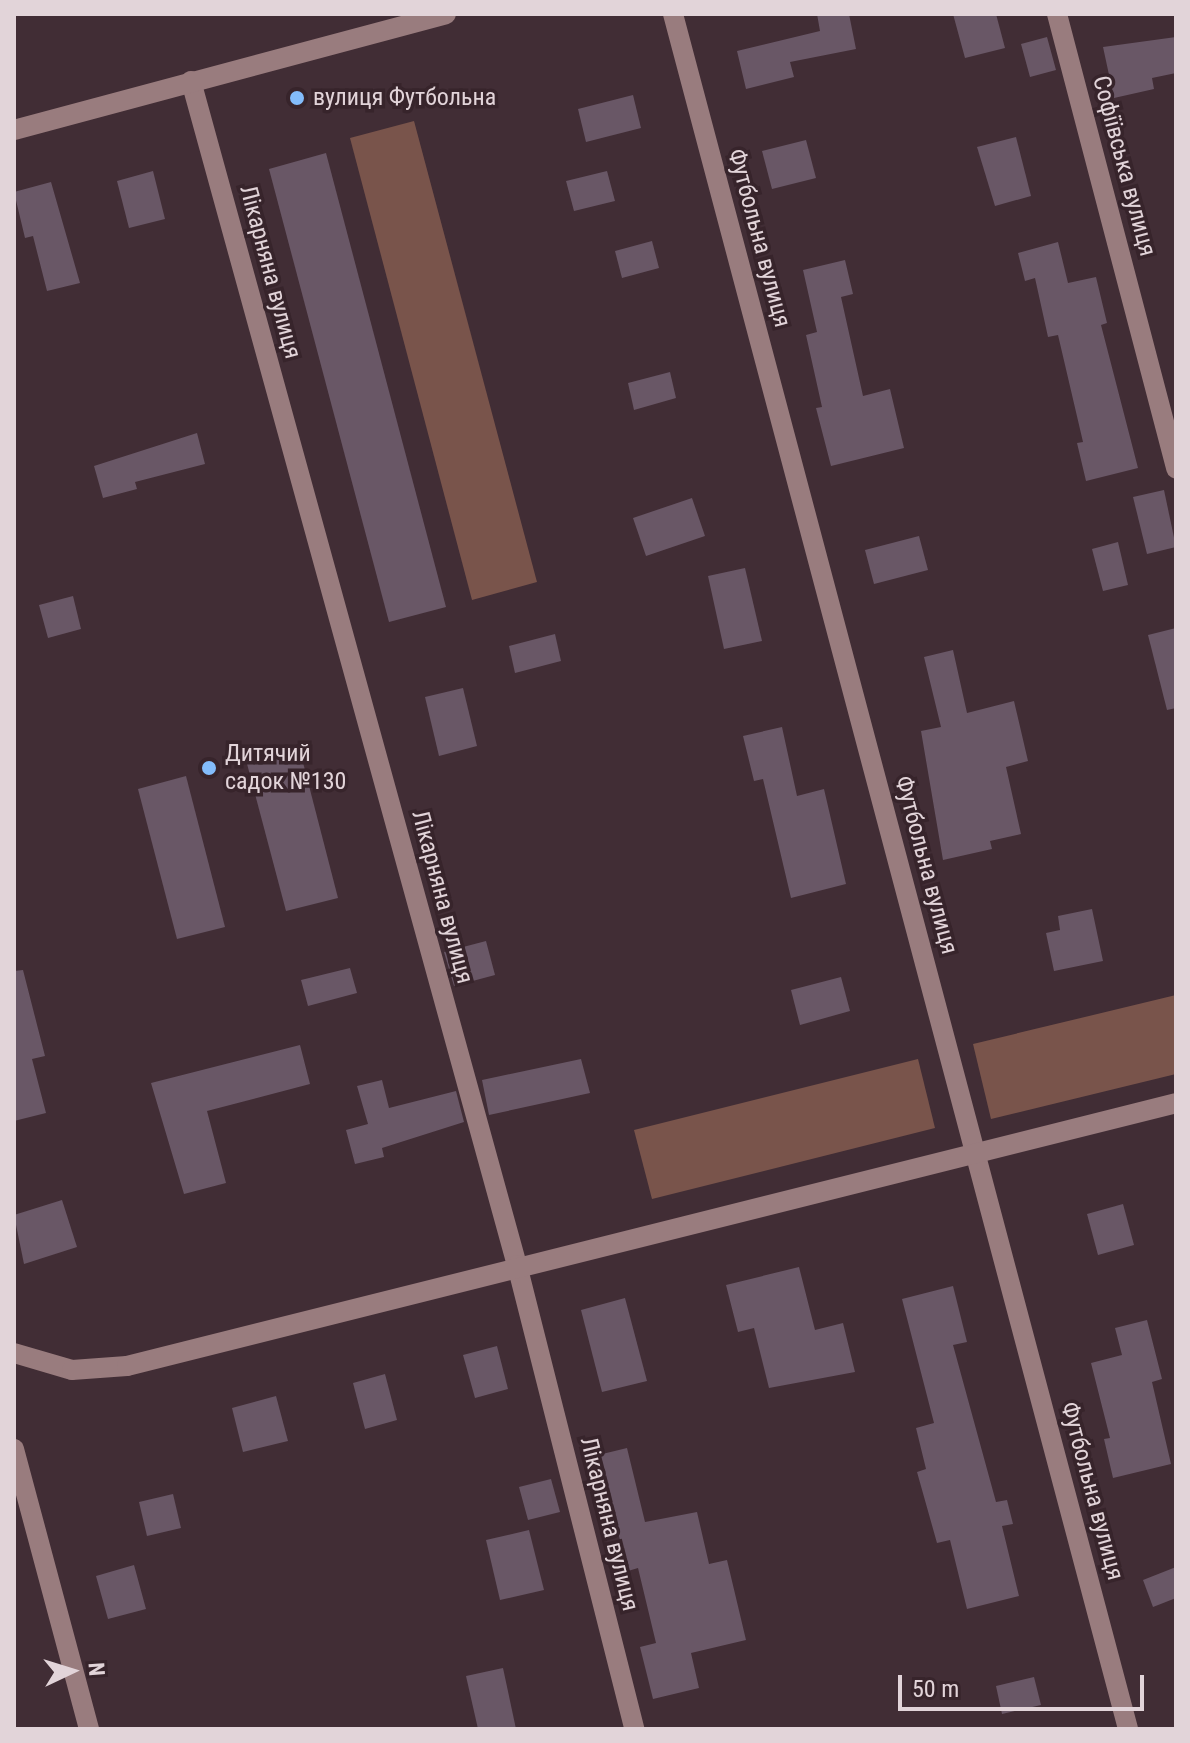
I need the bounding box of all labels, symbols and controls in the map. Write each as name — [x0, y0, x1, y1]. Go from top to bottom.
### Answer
street label: Софіївська вулиця — [1086, 73, 1162, 259]
place label: вулиця Футбольна — [313, 84, 496, 112]
marker: вулиця Футбольна — [288, 89, 306, 107]
street label: Футбольна вулиця — [721, 146, 797, 330]
street label: Лікарняна вулиця — [233, 182, 307, 362]
place label: Дитячий садок №130 — [225, 740, 346, 796]
marker: Дитячий садок №130 — [200, 759, 218, 777]
street label: Футбольна вулиця — [888, 773, 964, 957]
street label: Лікарняна вулиця — [405, 807, 479, 987]
street label: Футбольна вулиця — [1054, 1399, 1130, 1583]
street label: Лікарняна вулиця — [573, 1434, 645, 1614]
north arrow — [32, 1631, 112, 1711]
scale bar — [902, 1659, 1148, 1709]
text: N — [83, 1662, 109, 1677]
text: 50 m — [912, 1675, 959, 1703]

